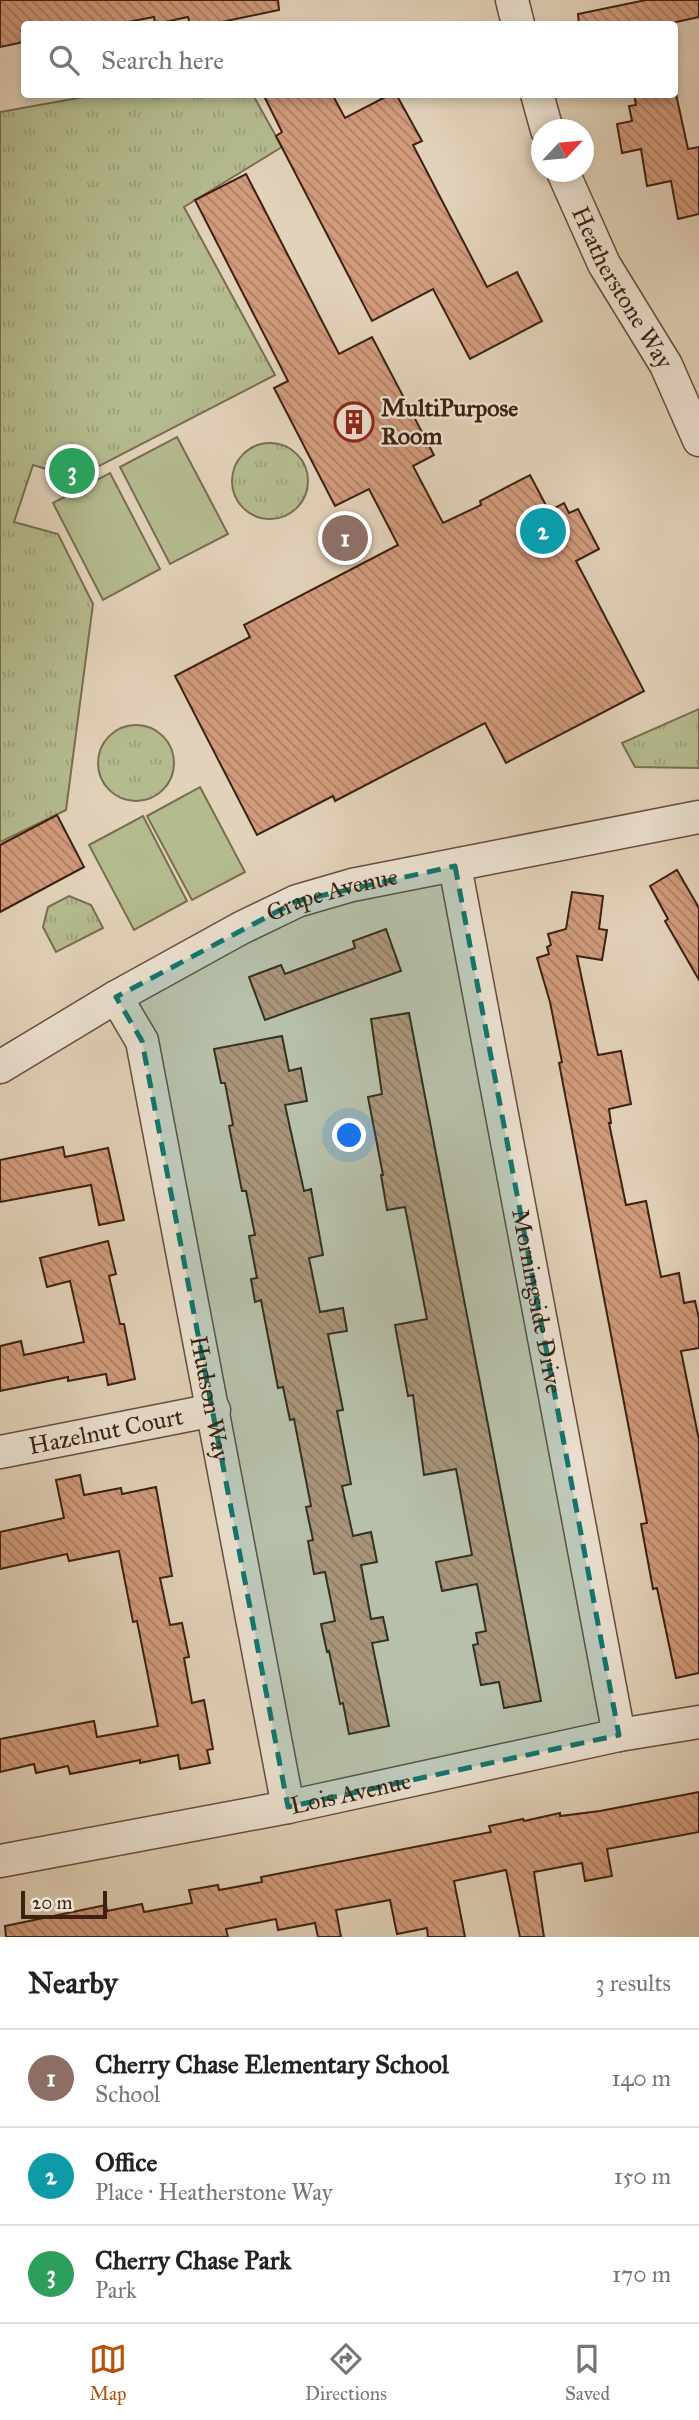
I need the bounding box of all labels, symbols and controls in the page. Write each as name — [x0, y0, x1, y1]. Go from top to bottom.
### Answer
search box — [21, 21, 678, 98]
icon: search — [45, 41, 83, 79]
text: Search here — [101, 44, 224, 76]
north arrow — [531, 119, 594, 182]
street label: Heatherstone Way — [565, 202, 680, 375]
place label: MultiPurpose Room — [381, 393, 518, 451]
building icon: MultiPurpose Room — [333, 401, 375, 443]
pin: 3 — [49, 445, 95, 497]
pin: 2 — [520, 505, 566, 557]
pin: 1 — [322, 512, 368, 564]
street label: Grape Avenue — [261, 861, 400, 929]
your location — [332, 1118, 366, 1152]
street label: Morningside Drive — [505, 1206, 569, 1396]
street label: Hudson Way — [183, 1333, 237, 1465]
street label: Hazelnut Court — [26, 1401, 186, 1461]
street label: Lois Avenue — [287, 1766, 414, 1821]
scale bar — [21, 1888, 107, 1920]
text: 20 m — [32, 1891, 73, 1914]
text: Nearby — [28, 1965, 118, 2001]
text: 3 results — [595, 1969, 671, 1997]
text: Cherry Chase Elementary School — [95, 2048, 449, 2080]
text: 1 — [46, 2064, 56, 2092]
text: 140 m — [611, 2064, 671, 2092]
text: School — [95, 2080, 160, 2108]
text: Office — [95, 2146, 157, 2178]
text: 2 — [45, 2162, 57, 2190]
text: 150 m — [614, 2162, 671, 2190]
text: Place · Heatherstone Way — [95, 2178, 333, 2206]
text: Cherry Chase Park — [95, 2244, 291, 2276]
text: 3 — [46, 2260, 56, 2288]
text: 170 m — [612, 2260, 671, 2288]
text: Park — [95, 2276, 137, 2304]
tab: Map — [89, 2340, 127, 2405]
tab: Directions — [305, 2340, 387, 2405]
tab: Saved — [565, 2340, 610, 2405]

